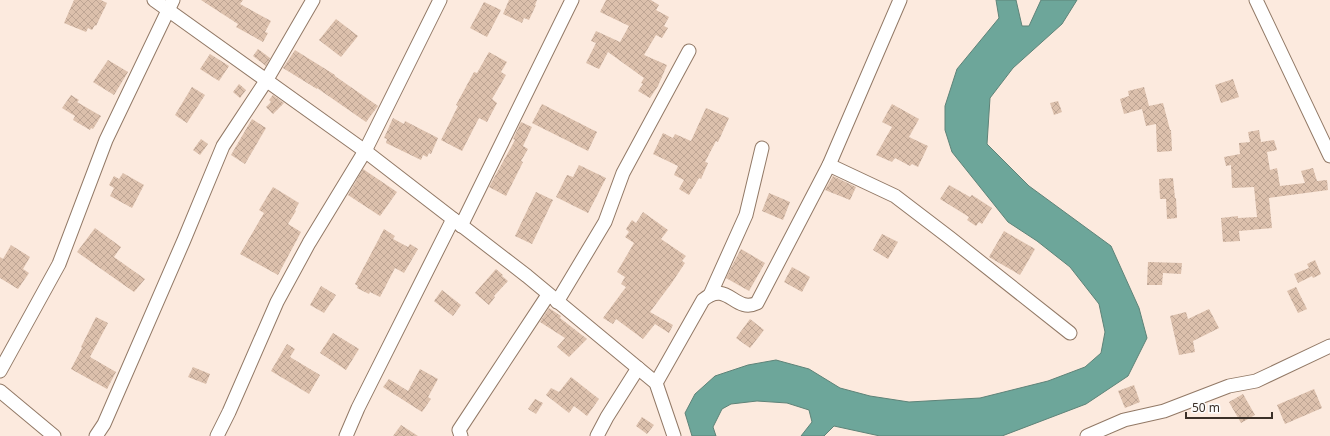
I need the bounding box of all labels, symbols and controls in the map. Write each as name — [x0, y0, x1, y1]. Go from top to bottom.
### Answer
scale bar — [1186, 394, 1272, 420]
text: 50 m — [1192, 399, 1220, 416]

